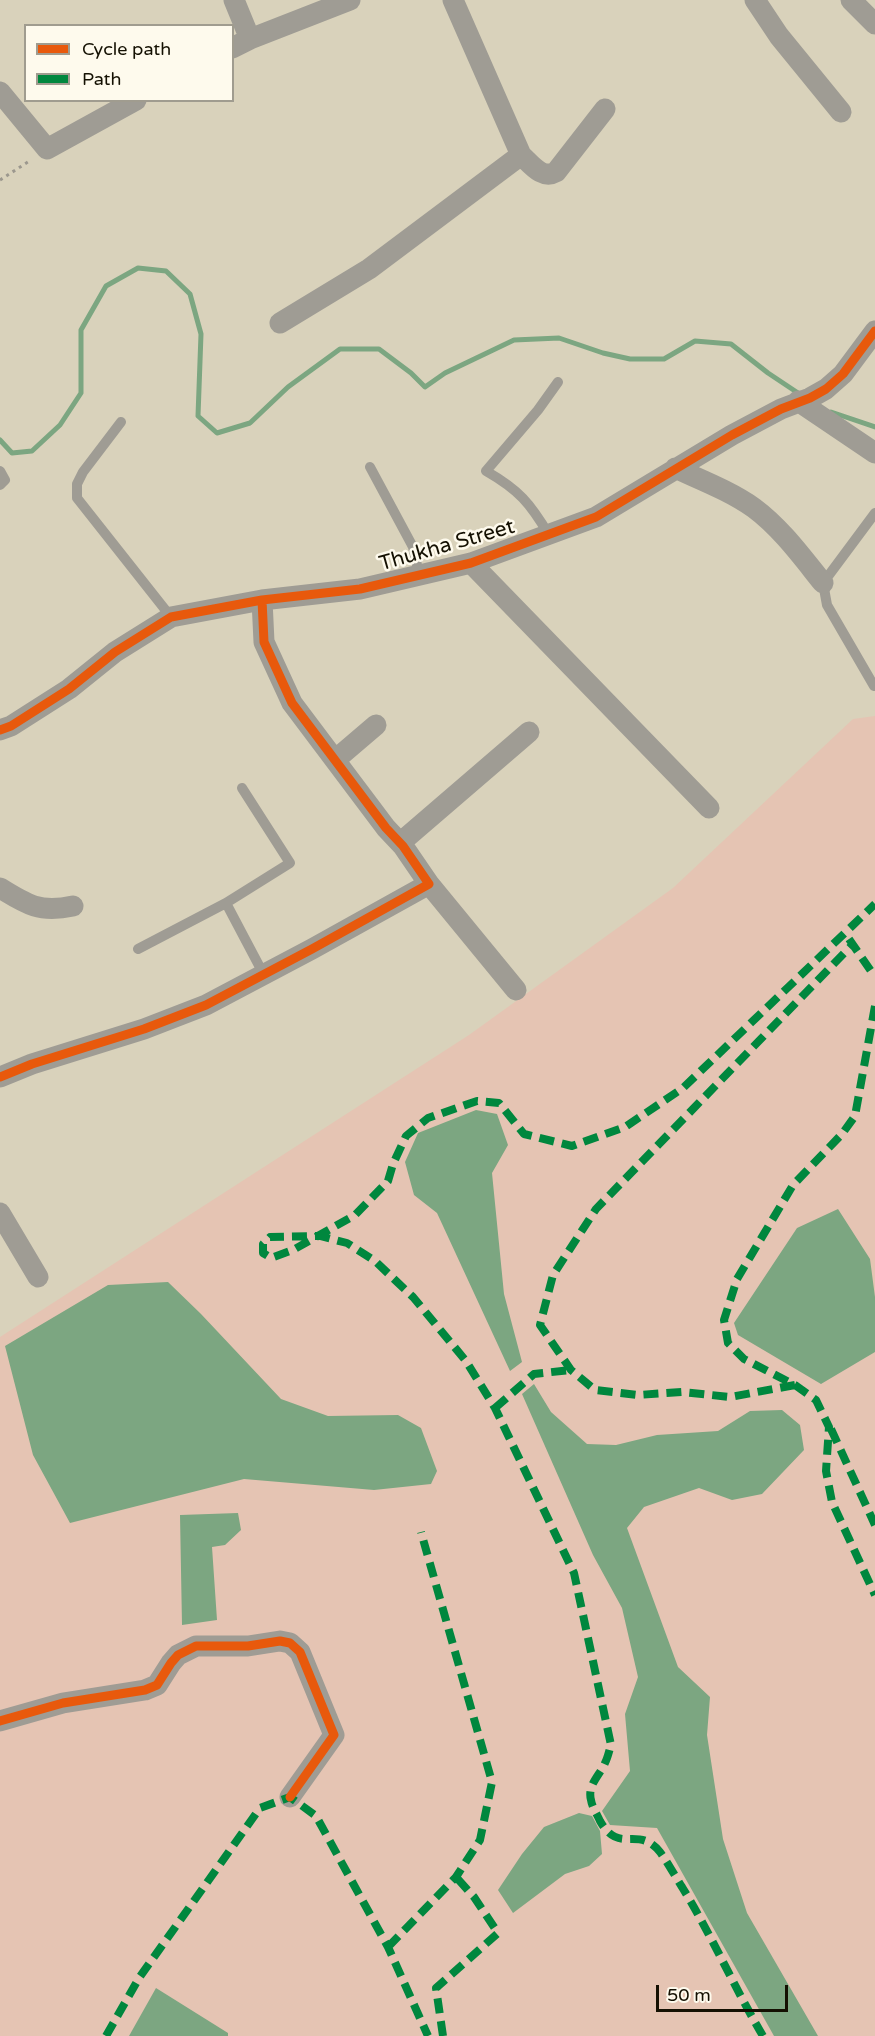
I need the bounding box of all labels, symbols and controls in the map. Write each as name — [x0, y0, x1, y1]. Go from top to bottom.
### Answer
legend — [24, 24, 234, 102]
text: Cycle path — [82, 38, 171, 60]
text: Path — [82, 68, 121, 90]
street label: Thukha Street — [376, 515, 518, 577]
scale bar — [659, 1973, 791, 2011]
text: 50 m — [667, 1984, 711, 2006]

